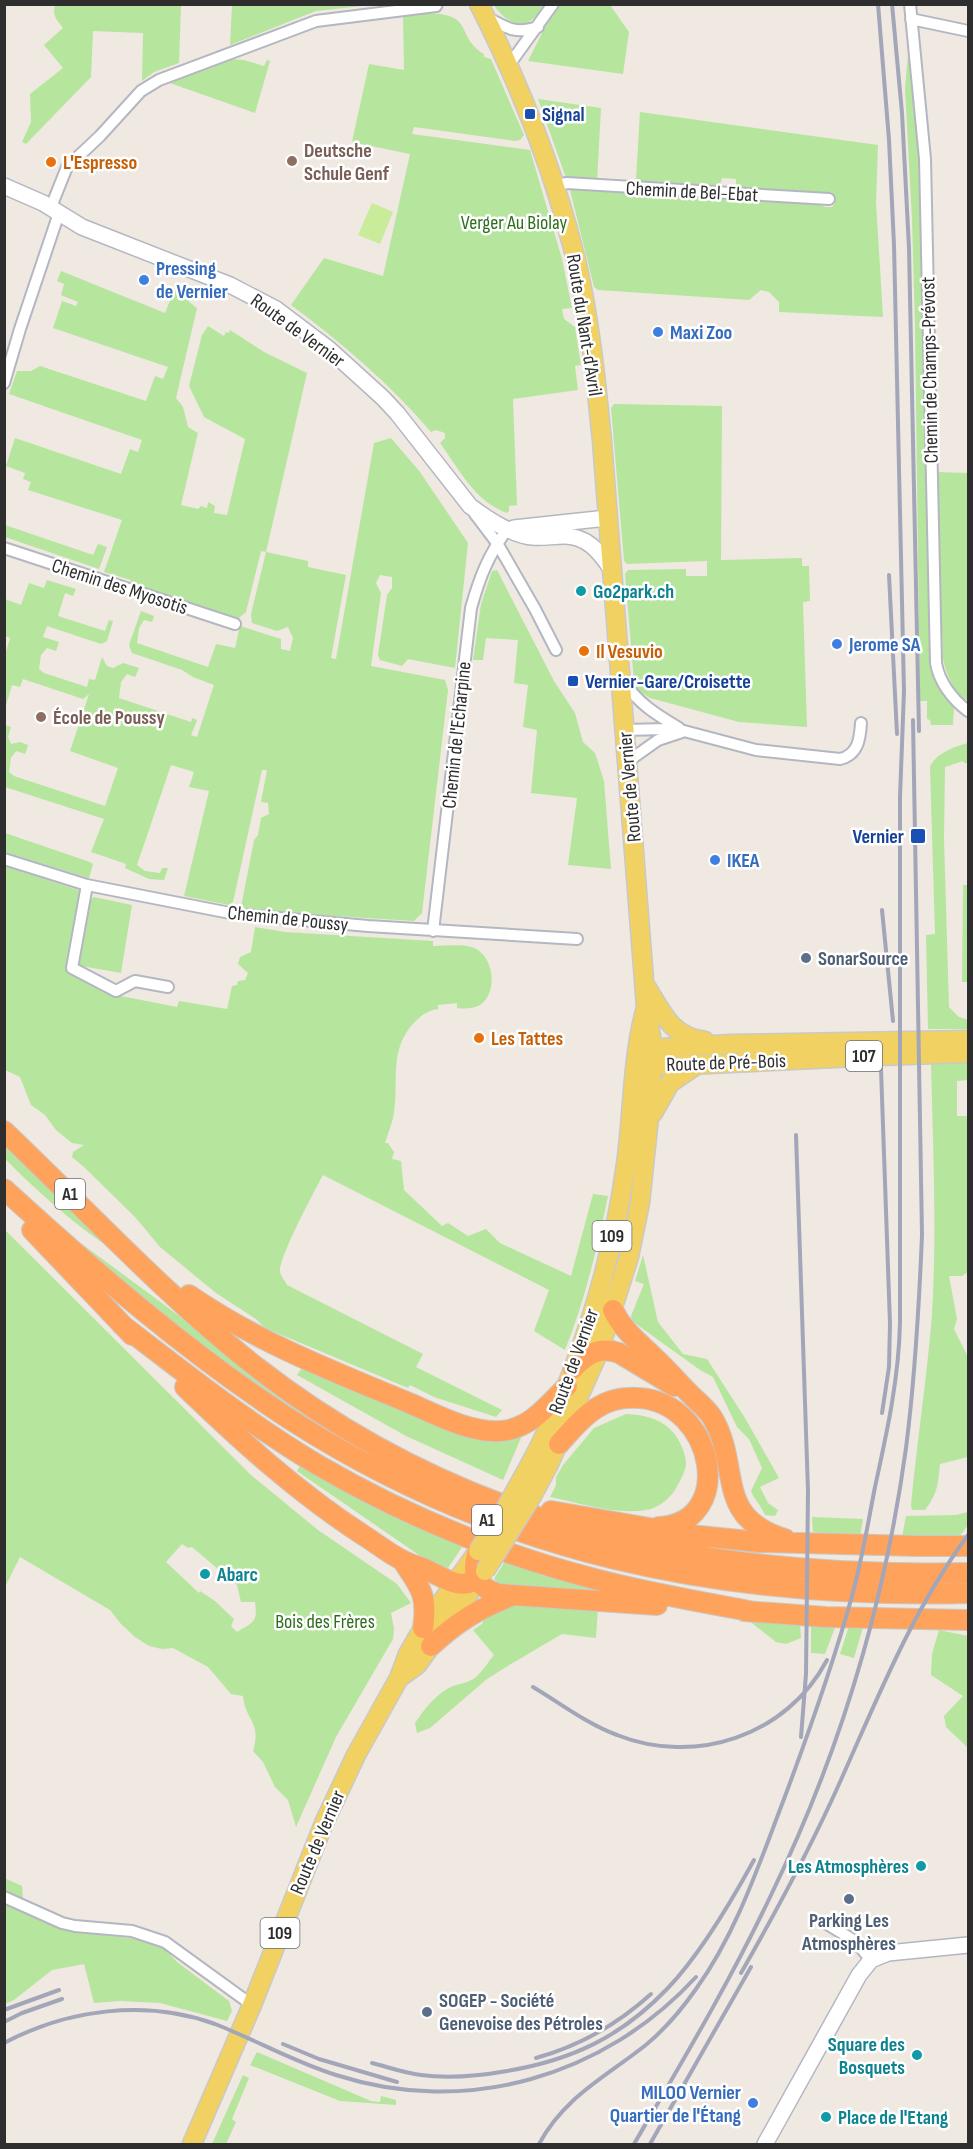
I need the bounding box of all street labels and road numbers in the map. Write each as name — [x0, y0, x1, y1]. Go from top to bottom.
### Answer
street label: Chemin de Bel-Ebat — [625, 177, 759, 207]
street label: Route du Nant-d'Avril — [561, 252, 607, 398]
street label: Chemin de Champs-Prévost — [916, 276, 944, 464]
street label: Route de Vernier — [246, 289, 349, 373]
street label: Chemin des Myosotis — [49, 554, 191, 620]
street label: Chemin de l'Echarpine — [437, 660, 477, 810]
street label: Route de Vernier — [613, 731, 647, 843]
street label: Chemin de Poussy — [226, 901, 350, 937]
road number: 107 — [846, 1041, 882, 1071]
street label: Route de Pré-Bois — [666, 1049, 786, 1077]
road number: A1 — [55, 1179, 85, 1209]
road number: 109 — [592, 1221, 632, 1251]
street label: Route de Vernier — [544, 1305, 604, 1417]
road number: A1 — [472, 1505, 502, 1535]
street label: Route de Vernier — [285, 1787, 351, 1898]
road number: 109 — [260, 1918, 300, 1948]

